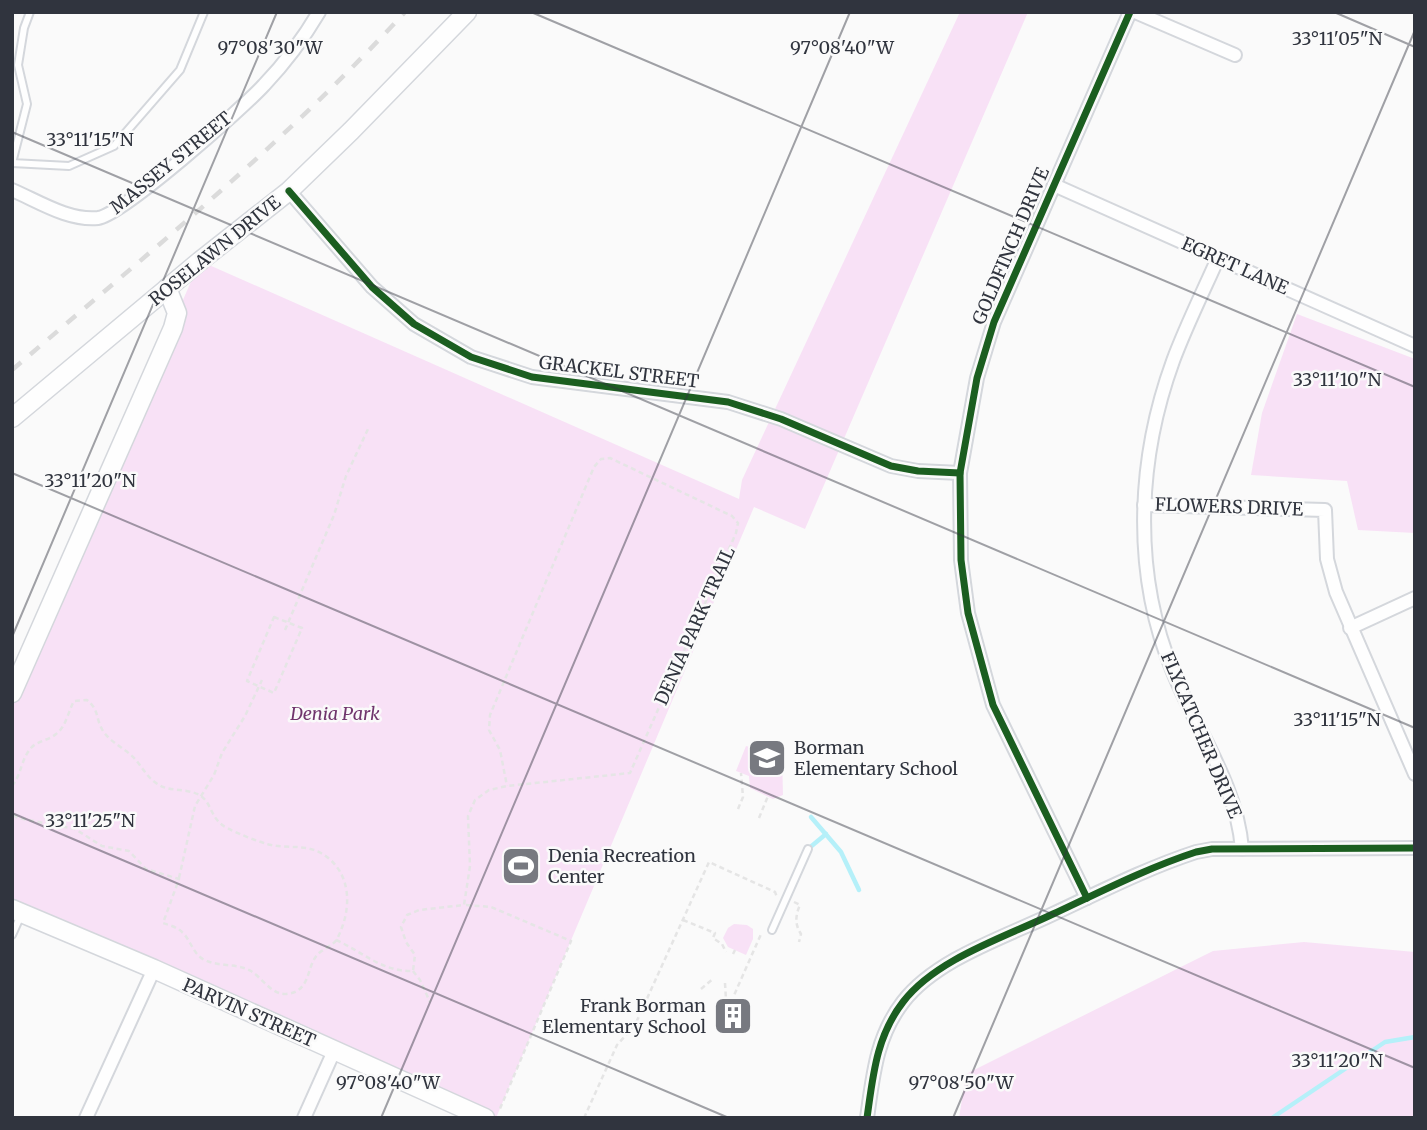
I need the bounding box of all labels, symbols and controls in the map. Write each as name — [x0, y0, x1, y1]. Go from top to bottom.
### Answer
text: 33°11'05"N — [1292, 27, 1382, 50]
text: 97°08'30"W — [217, 36, 324, 59]
text: 97°08'40"W — [790, 36, 895, 59]
street label: MASSEY STREET — [105, 106, 237, 219]
text: 33°11'15"N — [46, 128, 134, 151]
street label: GOLDFINCH DRIVE — [967, 163, 1054, 328]
street label: ROSELAWN DRIVE — [144, 190, 286, 311]
street label: EGRET LANE — [1178, 232, 1293, 300]
street label: GRACKEL STREET — [538, 350, 701, 393]
text: 33°11'10"N — [1293, 368, 1381, 391]
text: 33°11'20"N — [44, 469, 136, 492]
street label: FLOWERS DRIVE — [1154, 492, 1304, 521]
street label: DENIA PARK TRAIL — [649, 543, 740, 709]
street label: FLYCATCHER DRIVE — [1156, 648, 1247, 822]
park label: Denia Park — [289, 702, 380, 725]
text: 33°11'15"N — [1293, 708, 1381, 731]
place label: Borman Elementary School — [794, 736, 958, 780]
school or university icon: Borman Elementary School — [746, 737, 788, 779]
text: 33°11'25"N — [45, 809, 135, 832]
place label: Denia Recreation Center — [548, 844, 696, 888]
sports icon: Denia Recreation Center — [500, 845, 542, 887]
street label: PARVIN STREET — [179, 973, 320, 1052]
place label: Frank Borman Elementary School — [542, 994, 706, 1038]
building icon: Frank Borman Elementary School — [712, 995, 754, 1037]
text: 33°11'20"N — [1291, 1049, 1383, 1072]
text: 97°08'40"W — [336, 1071, 441, 1094]
text: 97°08'50"W — [909, 1071, 1014, 1094]

